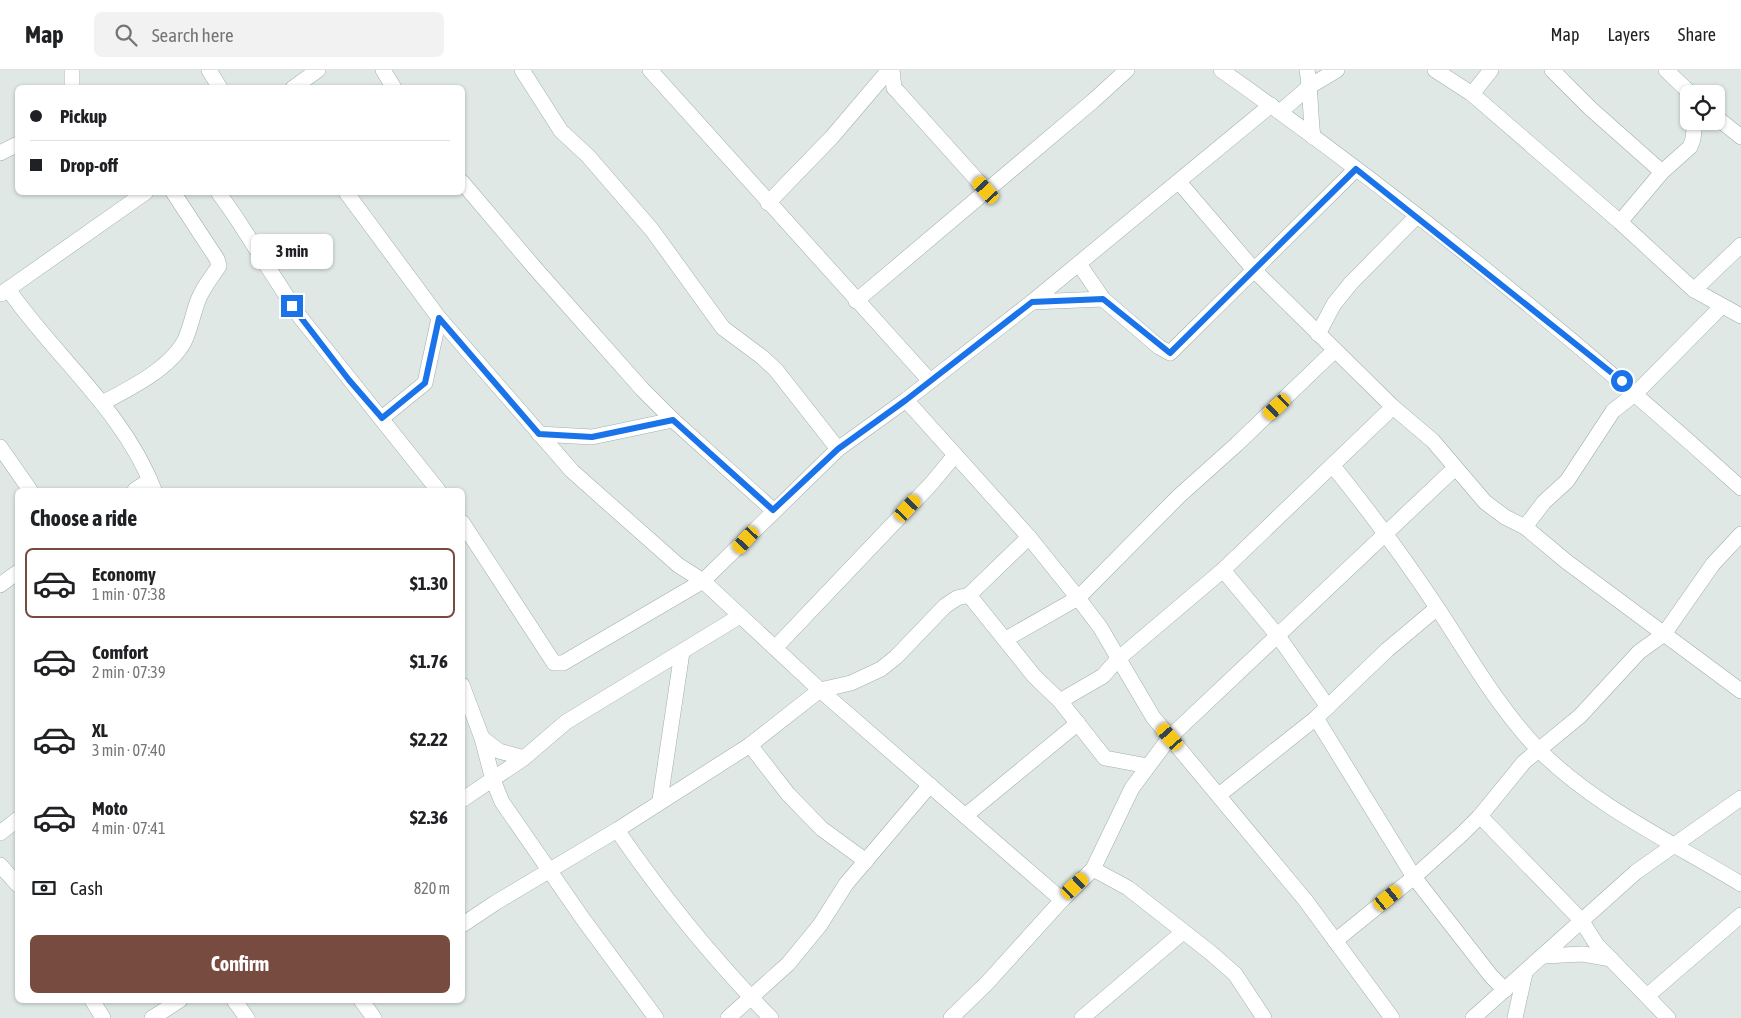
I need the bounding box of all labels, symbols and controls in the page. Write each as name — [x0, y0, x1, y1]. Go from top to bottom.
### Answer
search box — [94, 12, 444, 57]
text: Map — [25, 21, 64, 48]
icon: search — [112, 21, 140, 49]
text: Search here — [152, 24, 234, 46]
text: Map — [1550, 24, 1579, 45]
text: Layers — [1607, 24, 1650, 45]
text: Share — [1678, 24, 1716, 45]
map controls — [1680, 85, 1725, 130]
button: locate — [1680, 85, 1725, 130]
text: Pickup — [60, 105, 107, 127]
text: Drop-off — [60, 154, 118, 176]
car — [970, 174, 1001, 206]
callout: 3 min — [251, 234, 333, 268]
text: 3 min — [276, 242, 308, 260]
route end — [281, 295, 303, 317]
route start — [1611, 370, 1633, 392]
car — [1260, 391, 1293, 423]
car — [892, 492, 923, 524]
text: Choose a ride — [30, 505, 137, 531]
car — [730, 524, 761, 556]
icon: car — [32, 561, 77, 606]
text: Economy — [92, 563, 156, 585]
text: $1.30 — [410, 572, 448, 594]
text: 1 min · 07:38 — [92, 585, 165, 603]
icon: car — [32, 639, 77, 684]
text: Comfort — [92, 641, 148, 663]
text: $1.76 — [410, 650, 448, 672]
text: 2 min · 07:39 — [92, 663, 165, 681]
icon: car — [32, 717, 77, 762]
text: XL — [92, 719, 108, 741]
car — [1154, 721, 1185, 753]
text: $2.22 — [410, 728, 448, 750]
text: 3 min · 07:40 — [92, 741, 165, 759]
icon: car — [32, 795, 77, 840]
text: Moto — [92, 797, 128, 819]
text: $2.36 — [410, 806, 448, 828]
text: 4 min · 07:41 — [92, 819, 165, 837]
car — [1058, 870, 1091, 902]
icon: cash — [30, 874, 58, 902]
text: Cash — [70, 877, 103, 899]
text: 820 m — [414, 879, 450, 897]
car — [1371, 883, 1404, 913]
button: Confirm — [30, 935, 450, 993]

